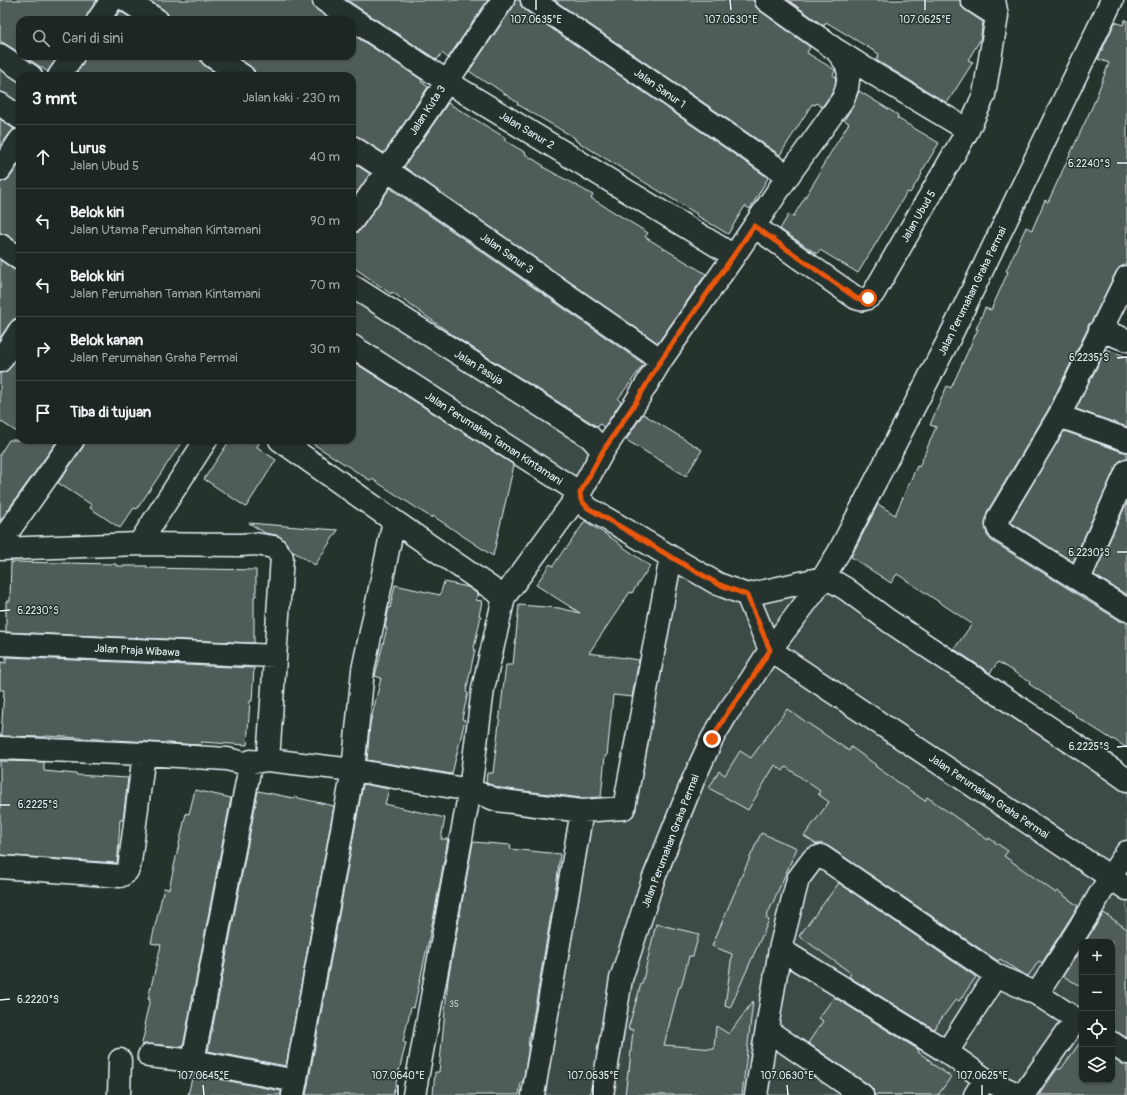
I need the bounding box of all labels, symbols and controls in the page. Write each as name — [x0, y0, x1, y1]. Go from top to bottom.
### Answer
text: 107.0635°E — [510, 14, 562, 26]
text: 107.0630°E — [705, 14, 757, 26]
text: 107.0625°E — [899, 14, 951, 26]
search box — [16, 16, 356, 60]
icon: search — [30, 27, 52, 49]
text: Cari di sini — [62, 29, 123, 48]
street label: Jalan Sanur 1 — [631, 66, 688, 111]
street label: Jalan Kuta 3 — [407, 83, 448, 138]
text: 3 mnt — [32, 88, 77, 109]
text: Jalan kaki · 230 m — [242, 90, 340, 106]
street label: Jalan Sanur 2 — [497, 109, 557, 152]
text: Lurus — [70, 139, 106, 158]
icon: ahead — [32, 146, 54, 168]
text: 40 m — [309, 149, 340, 165]
text: Jalan Ubud 5 — [70, 158, 139, 174]
text: 6.2240°S — [1068, 158, 1110, 170]
street label: Jalan Ubud 5 — [898, 188, 939, 245]
text: Belok kiri — [70, 203, 124, 222]
icon: left — [32, 210, 54, 232]
text: 90 m — [310, 213, 340, 229]
text: Jalan Utama Perumahan Kintamani — [70, 222, 261, 238]
street label: Jalan Perumahan Graha Permai — [936, 225, 1009, 358]
street label: Jalan Sanur 3 — [478, 230, 536, 276]
text: Belok kiri — [70, 267, 124, 286]
icon: left — [32, 274, 54, 296]
text: 70 m — [310, 277, 340, 293]
text: Jalan Perumahan Taman Kintamani — [70, 286, 260, 302]
route start — [859, 289, 877, 307]
text: Belok kanan — [70, 331, 143, 350]
icon: right — [32, 338, 54, 360]
text: 30 m — [310, 341, 340, 357]
street label: Jalan Pasuja — [452, 347, 506, 388]
text: Jalan Perumahan Graha Permai — [70, 350, 238, 366]
text: 6.2235°S — [1069, 352, 1109, 364]
street label: Jalan Perumahan Taman Kintamani — [423, 389, 565, 488]
icon: arrive — [32, 402, 54, 424]
text: Tiba di tujuan — [70, 403, 151, 422]
text: 6.2230°S — [1068, 547, 1110, 559]
text: 6.2230°S — [17, 605, 59, 617]
street label: Jalan Praja Wibawa — [94, 642, 180, 659]
route end — [703, 730, 721, 748]
text: 6.2225°S — [1069, 741, 1109, 753]
street label: Jalan Perumahan Graha Permai — [926, 751, 1051, 841]
street label: Jalan Perumahan Graha Permai — [639, 773, 702, 910]
text: 6.2225°S — [18, 799, 58, 811]
map controls — [1079, 939, 1115, 1083]
button: + — [1079, 939, 1115, 975]
button: − — [1079, 975, 1115, 1011]
text: 6.2220°S — [17, 994, 59, 1006]
house number: 35 — [449, 999, 459, 1010]
button: locate — [1079, 1011, 1115, 1047]
button: layers — [1079, 1047, 1115, 1083]
text: 107.0645°E — [177, 1070, 229, 1082]
text: 107.0640°E — [371, 1070, 425, 1082]
text: 107.0635°E — [567, 1070, 619, 1082]
text: 107.0630°E — [761, 1070, 813, 1082]
text: 107.0625°E — [956, 1070, 1008, 1082]

